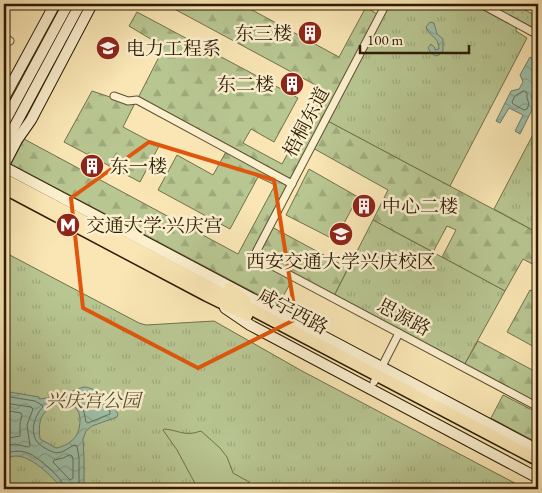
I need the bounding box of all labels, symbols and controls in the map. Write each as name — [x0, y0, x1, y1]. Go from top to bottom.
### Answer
building icon: 东三楼 — [297, 20, 323, 46]
place label: 东三楼 — [235, 21, 292, 46]
scale bar — [360, 22, 468, 54]
text: 100 m — [367, 30, 404, 49]
school or university icon: 电力工程系 — [95, 35, 121, 61]
place label: 电力工程系 — [126, 36, 221, 61]
building icon: 东二楼 — [279, 71, 305, 97]
place label: 东二楼 — [217, 72, 274, 97]
street label: 梧桐东道 — [277, 83, 335, 161]
building icon: 东一楼 — [79, 153, 105, 179]
place label: 东一楼 — [110, 154, 167, 179]
building icon: 中心二楼 — [351, 193, 377, 219]
place label: 中心二楼 — [382, 194, 458, 219]
metro station icon: 交通大学·兴庆宫 — [55, 212, 81, 238]
place label: 交通大学·兴庆宫 — [86, 213, 223, 238]
school or university icon: 西安交通大学兴庆校区 — [328, 221, 354, 247]
place label: 西安交通大学兴庆校区 — [246, 249, 436, 274]
street label: 咸宁西路 — [254, 282, 332, 340]
street label: 思源路 — [373, 293, 435, 341]
park label: 兴庆宫公园 — [45, 388, 143, 413]

